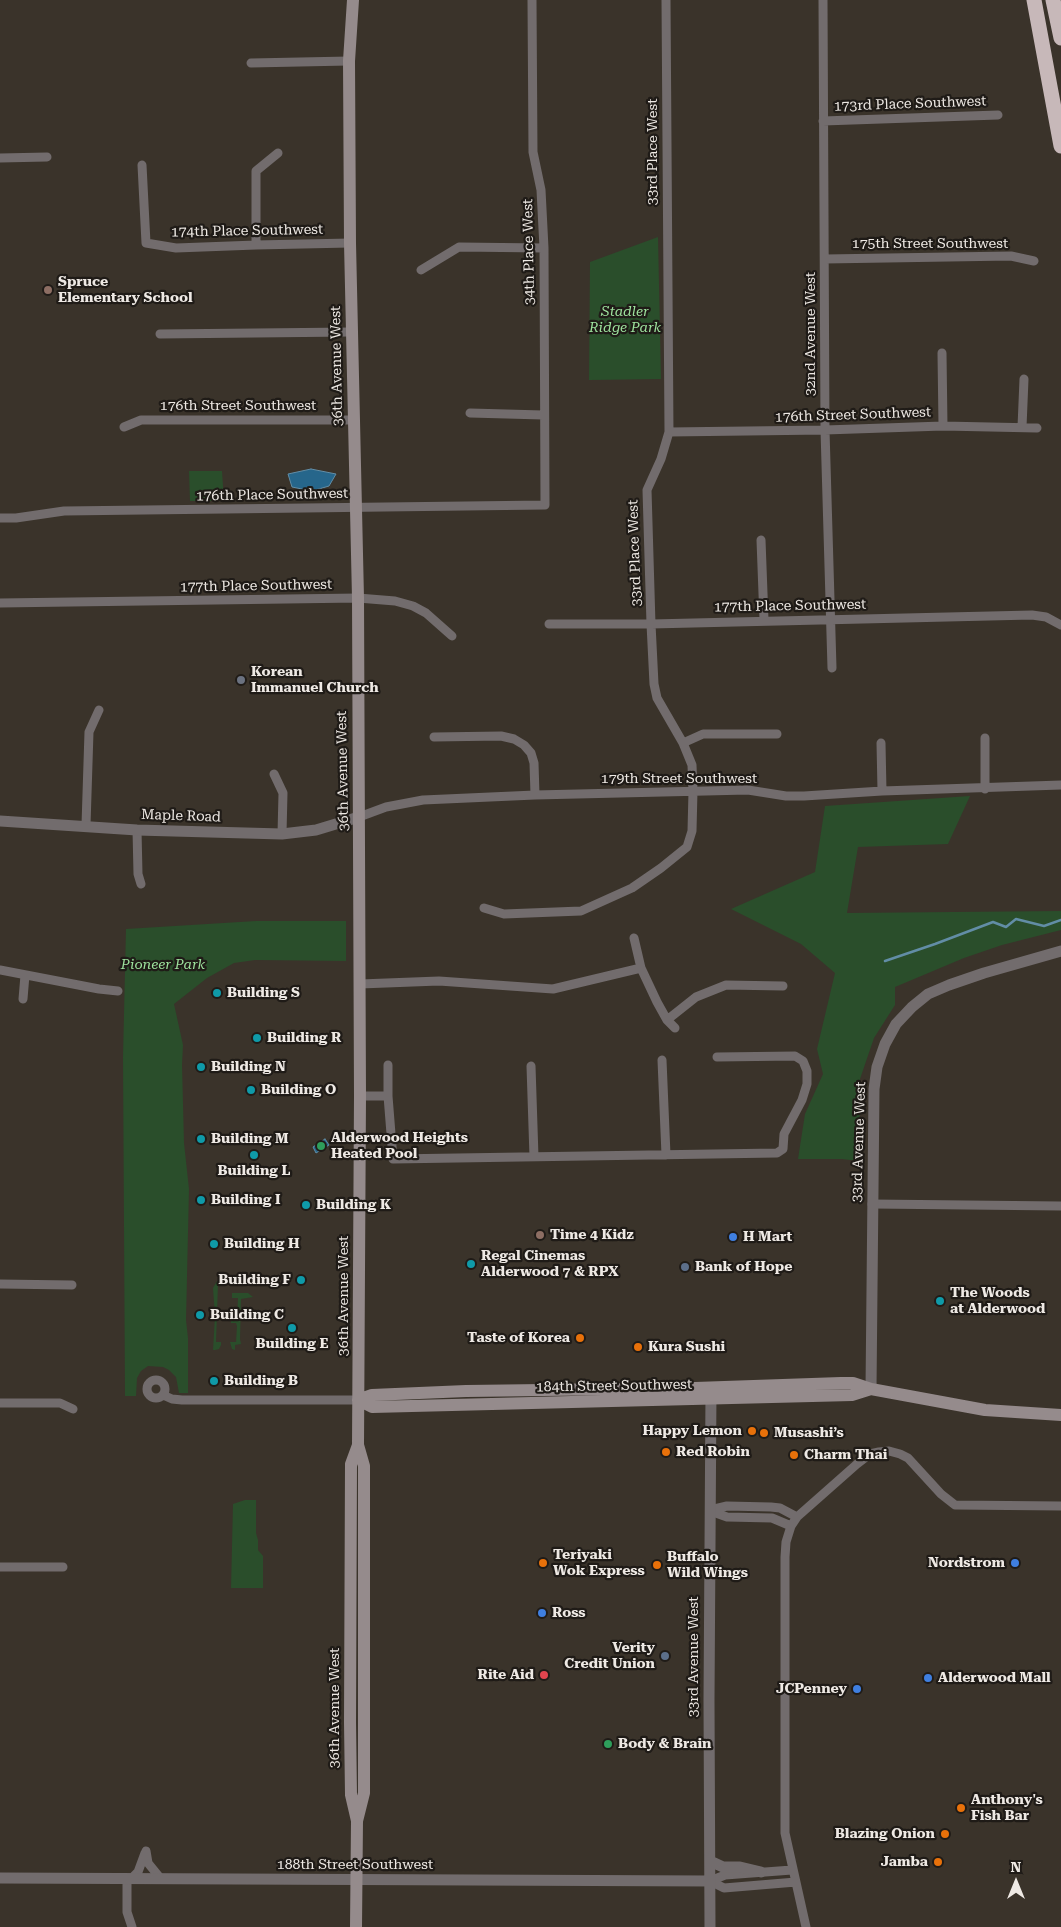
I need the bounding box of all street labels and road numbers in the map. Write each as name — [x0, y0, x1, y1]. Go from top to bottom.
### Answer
street label: 173rd Place Southwest — [833, 93, 987, 115]
street label: 33rd Place West — [645, 99, 661, 205]
street label: 34th Place West — [520, 199, 538, 305]
street label: 174th Place Southwest — [171, 221, 323, 241]
street label: 175th Street Southwest — [852, 236, 1008, 252]
street label: 32nd Avenue West — [803, 272, 819, 396]
street label: 36th Avenue West — [328, 306, 346, 426]
street label: 176th Street Southwest — [160, 398, 316, 414]
street label: 176th Street Southwest — [775, 404, 931, 426]
street label: 176th Place Southwest — [196, 485, 348, 505]
street label: 33rd Place West — [625, 499, 645, 607]
street label: 177th Place Southwest — [180, 576, 332, 596]
street label: 177th Place Southwest — [714, 596, 866, 616]
street label: 36th Avenue West — [334, 711, 352, 831]
street label: 179th Street Southwest — [601, 771, 757, 787]
street label: Maple Road — [141, 806, 221, 826]
street label: 33rd Avenue West — [848, 1081, 870, 1203]
street label: 36th Avenue West — [336, 1236, 352, 1356]
street label: 184th Street Southwest — [536, 1376, 692, 1396]
street label: 33rd Avenue West — [686, 1597, 702, 1717]
street label: 36th Avenue West — [327, 1648, 343, 1768]
street label: 188th Street Southwest — [277, 1857, 433, 1873]

